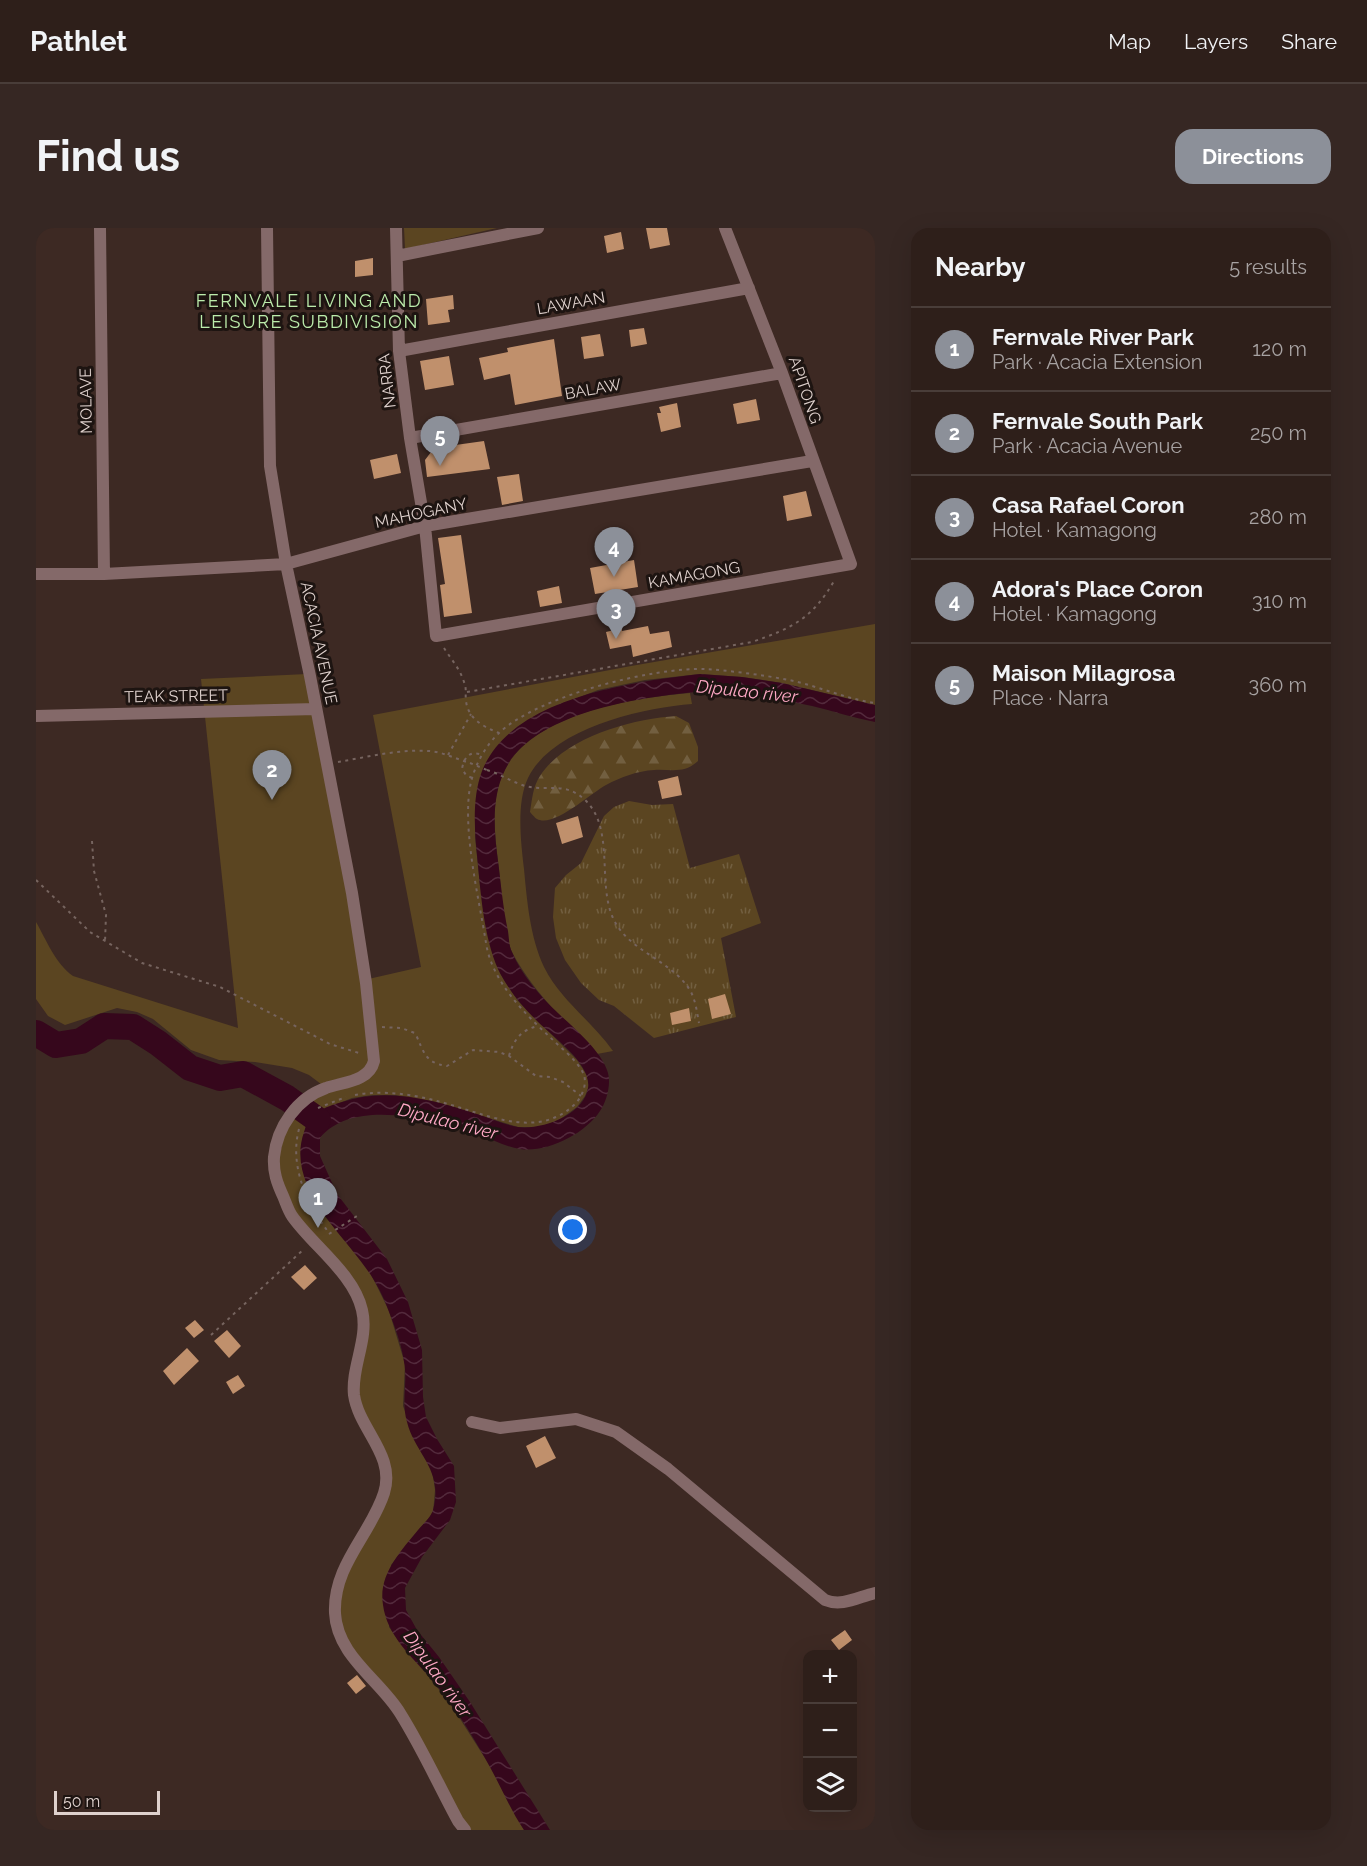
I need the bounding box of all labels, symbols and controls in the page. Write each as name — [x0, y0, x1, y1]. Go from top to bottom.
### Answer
text: Pathlet — [30, 25, 127, 58]
text: Map — [1108, 29, 1151, 54]
text: Layers — [1184, 29, 1248, 54]
text: Share — [1281, 29, 1337, 54]
button: Directions — [1175, 129, 1331, 184]
text: Find us — [36, 132, 180, 181]
text: Nearby — [935, 252, 1025, 282]
text: 5 results — [1229, 255, 1307, 279]
street label: LAWAAN — [535, 288, 607, 318]
district label: FERNVALE LIVING AND LEISURE SUBDIVISION — [196, 290, 422, 332]
text: Fernvale River Park — [992, 324, 1194, 350]
text: 1 — [950, 337, 959, 361]
text: 120 m — [1252, 337, 1307, 361]
text: Park · Acacia Extension — [992, 350, 1202, 374]
street label: NARRA — [374, 352, 400, 409]
street label: APITONG — [785, 354, 825, 426]
street label: MOLAVE — [76, 368, 96, 434]
street label: BALAW — [563, 375, 623, 403]
text: Fernvale South Park — [992, 408, 1203, 434]
pin: 5 — [420, 416, 460, 466]
text: 2 — [949, 421, 960, 445]
text: 250 m — [1250, 421, 1307, 445]
text: Park · Acacia Avenue — [992, 434, 1182, 458]
text: Casa Rafael Coron — [992, 492, 1184, 518]
street label: MAHOGANY — [373, 494, 469, 532]
text: 3 — [949, 505, 960, 529]
text: 280 m — [1249, 505, 1307, 529]
text: Hotel · Kamagong — [992, 518, 1157, 542]
pin: 4 — [594, 528, 634, 577]
street label: KAMAGONG — [647, 558, 741, 592]
text: Adora's Place Coron — [992, 576, 1203, 602]
street label: ACACIA AVENUE — [297, 580, 341, 706]
text: 4 — [949, 589, 960, 613]
text: 310 m — [1252, 589, 1307, 613]
pin: 3 — [596, 590, 636, 639]
text: Hotel · Kamagong — [992, 602, 1157, 626]
text: Maison Milagrosa — [992, 660, 1175, 686]
text: 5 — [949, 673, 960, 697]
text: 360 m — [1249, 673, 1307, 697]
water label: Dipulao river — [695, 675, 800, 707]
street label: TEAK STREET — [124, 686, 228, 706]
text: Place · Narra — [992, 686, 1109, 710]
pin: 2 — [252, 750, 292, 800]
water label: Dipulao river — [396, 1098, 501, 1144]
pin: 1 — [298, 1178, 338, 1228]
your location — [558, 1215, 587, 1244]
water label: Dipulao river — [400, 1627, 477, 1722]
map controls — [803, 1650, 857, 1812]
button: + — [803, 1650, 857, 1704]
button: − — [803, 1704, 857, 1758]
button: layers — [803, 1758, 857, 1812]
scale bar — [54, 1788, 160, 1816]
text: 50 m — [63, 1792, 100, 1811]

